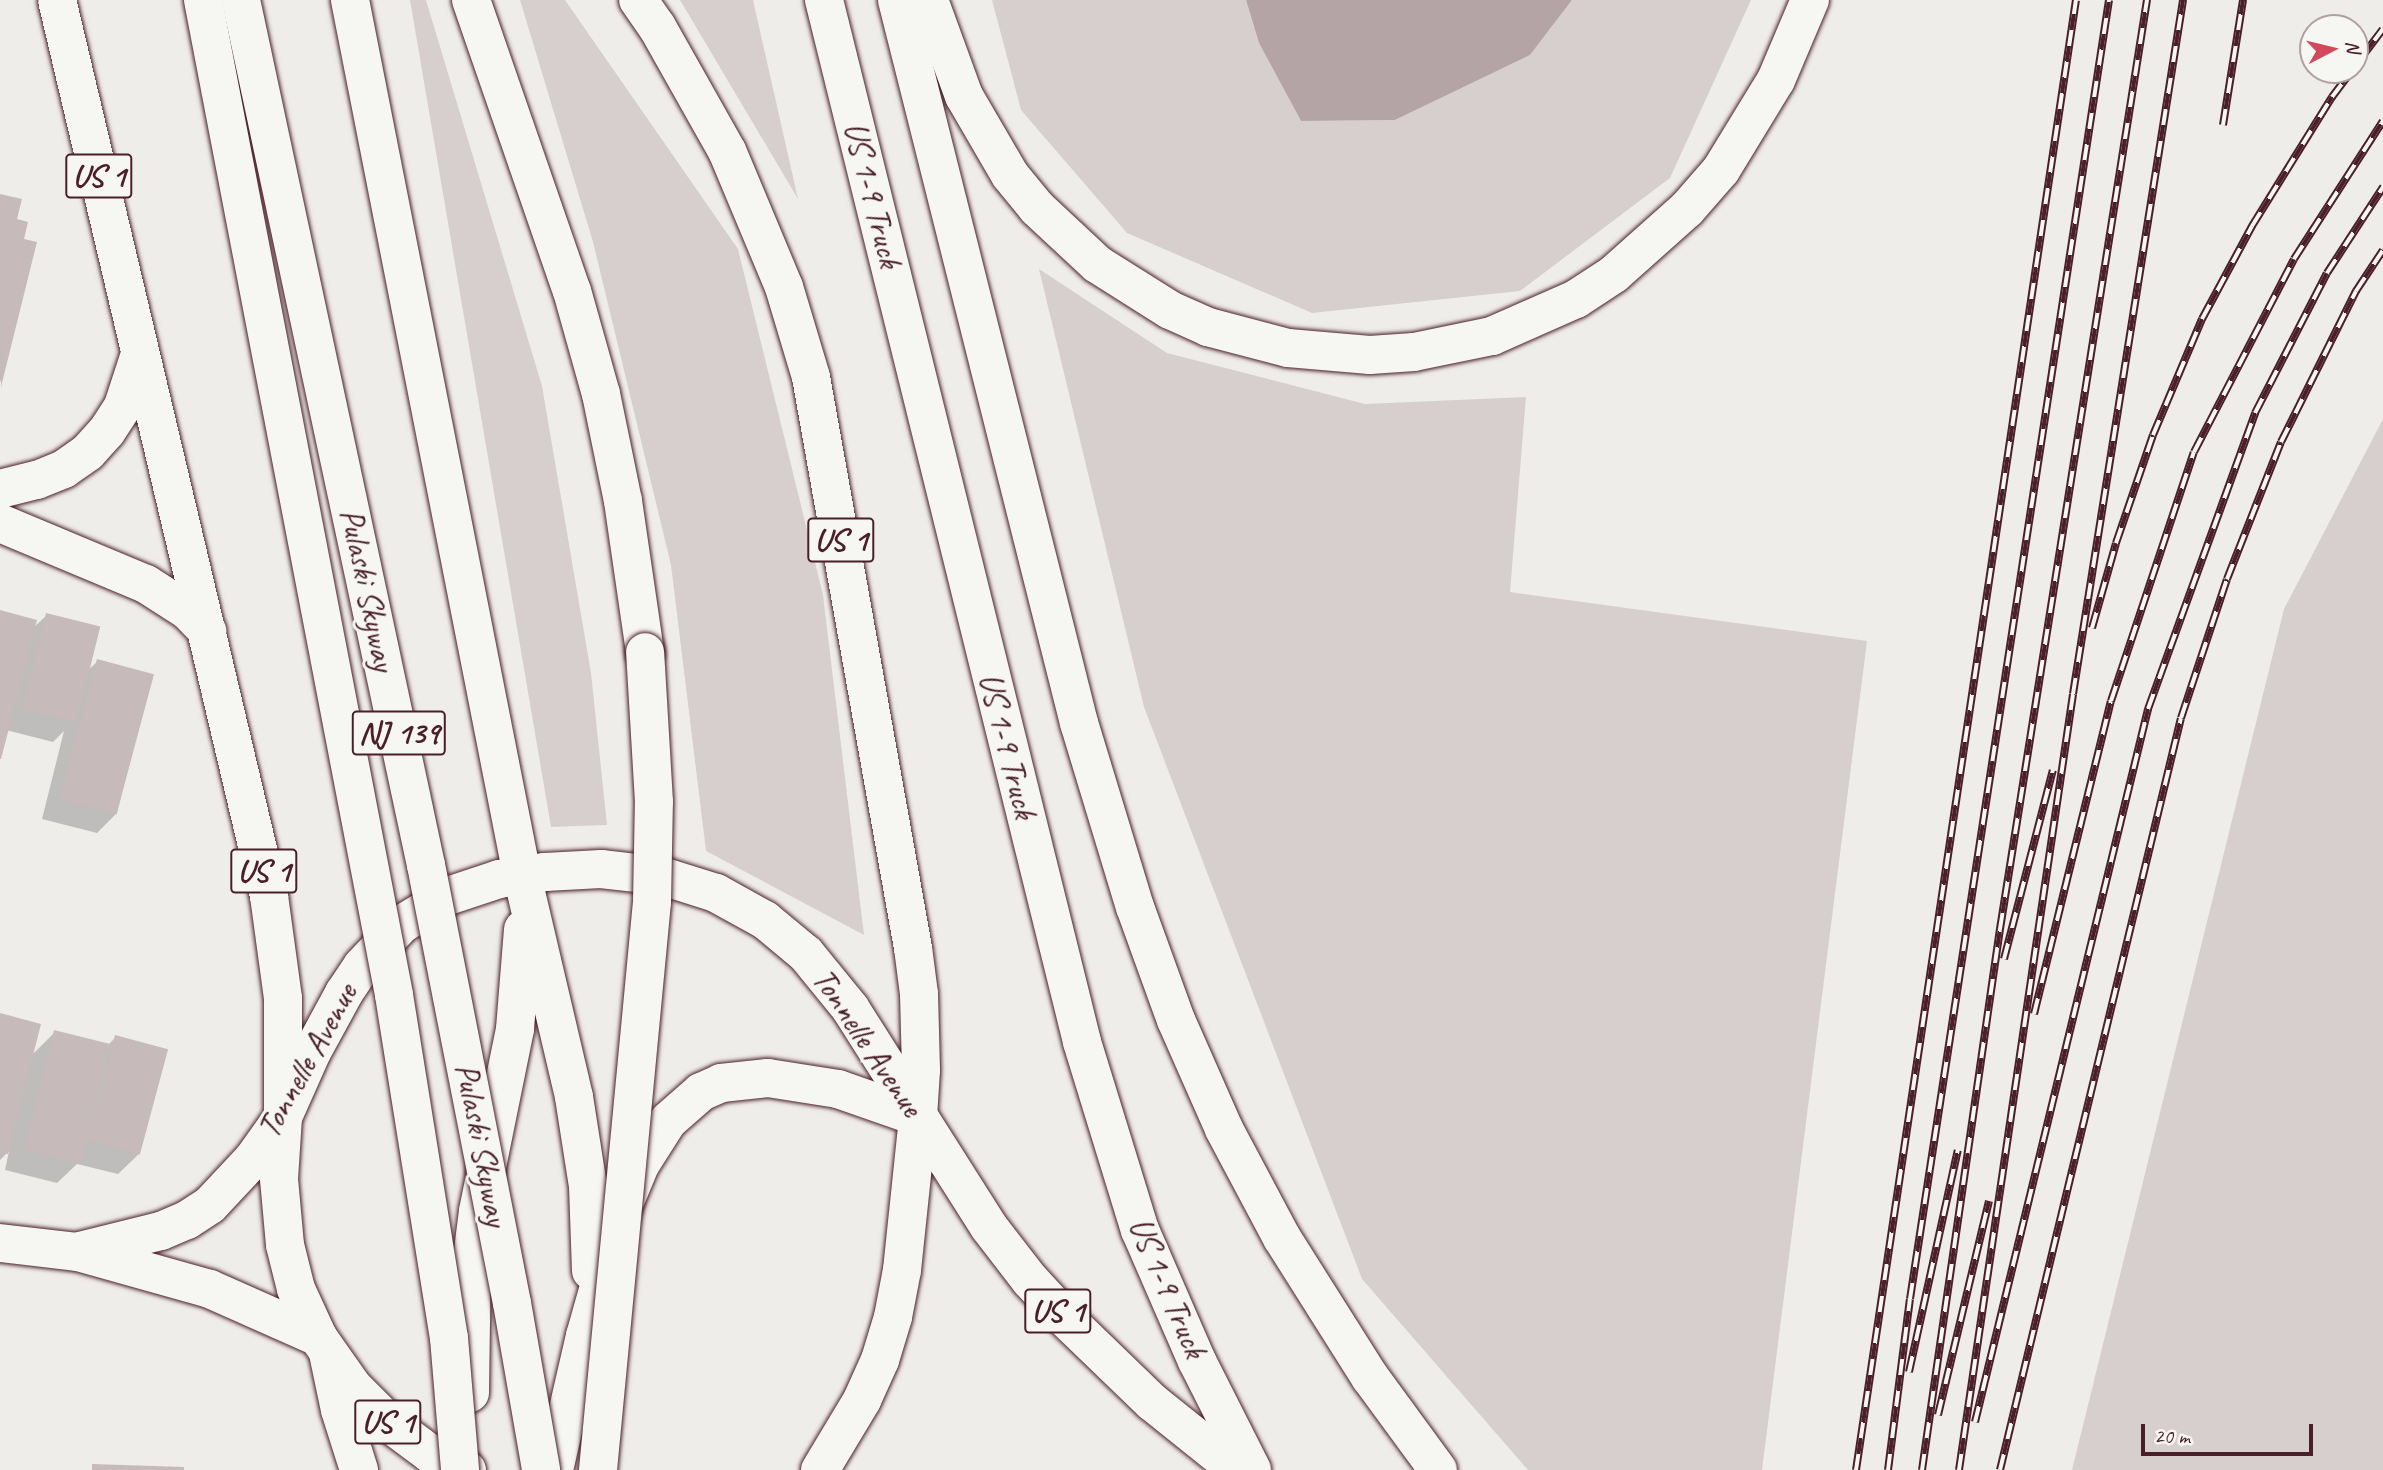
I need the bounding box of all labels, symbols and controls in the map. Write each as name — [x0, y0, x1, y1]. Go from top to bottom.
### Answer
north arrow — [2299, 14, 2369, 84]
text: N — [2340, 39, 2365, 54]
street label: US 1-9 Truck — [835, 118, 909, 272]
road number: US 1 — [64, 148, 134, 204]
street label: Pulaski Skyway — [330, 505, 404, 675]
road number: US 1 — [806, 512, 876, 568]
street label: US 1-9 Truck — [970, 669, 1044, 823]
road number: NJ 139 — [352, 704, 446, 762]
road number: US 1 — [229, 842, 299, 900]
street label: Tonnelle Avenue — [803, 961, 931, 1125]
street label: Tonnelle Avenue — [249, 977, 367, 1145]
street label: Pulaski Skyway — [446, 1060, 516, 1230]
street label: US 1-9 Truck — [1120, 1212, 1214, 1364]
road number: US 1 — [1023, 1282, 1093, 1340]
road number: US 1 — [353, 1394, 423, 1450]
scale bar — [2145, 1410, 2316, 1454]
text: 20 m — [2154, 1423, 2190, 1449]

